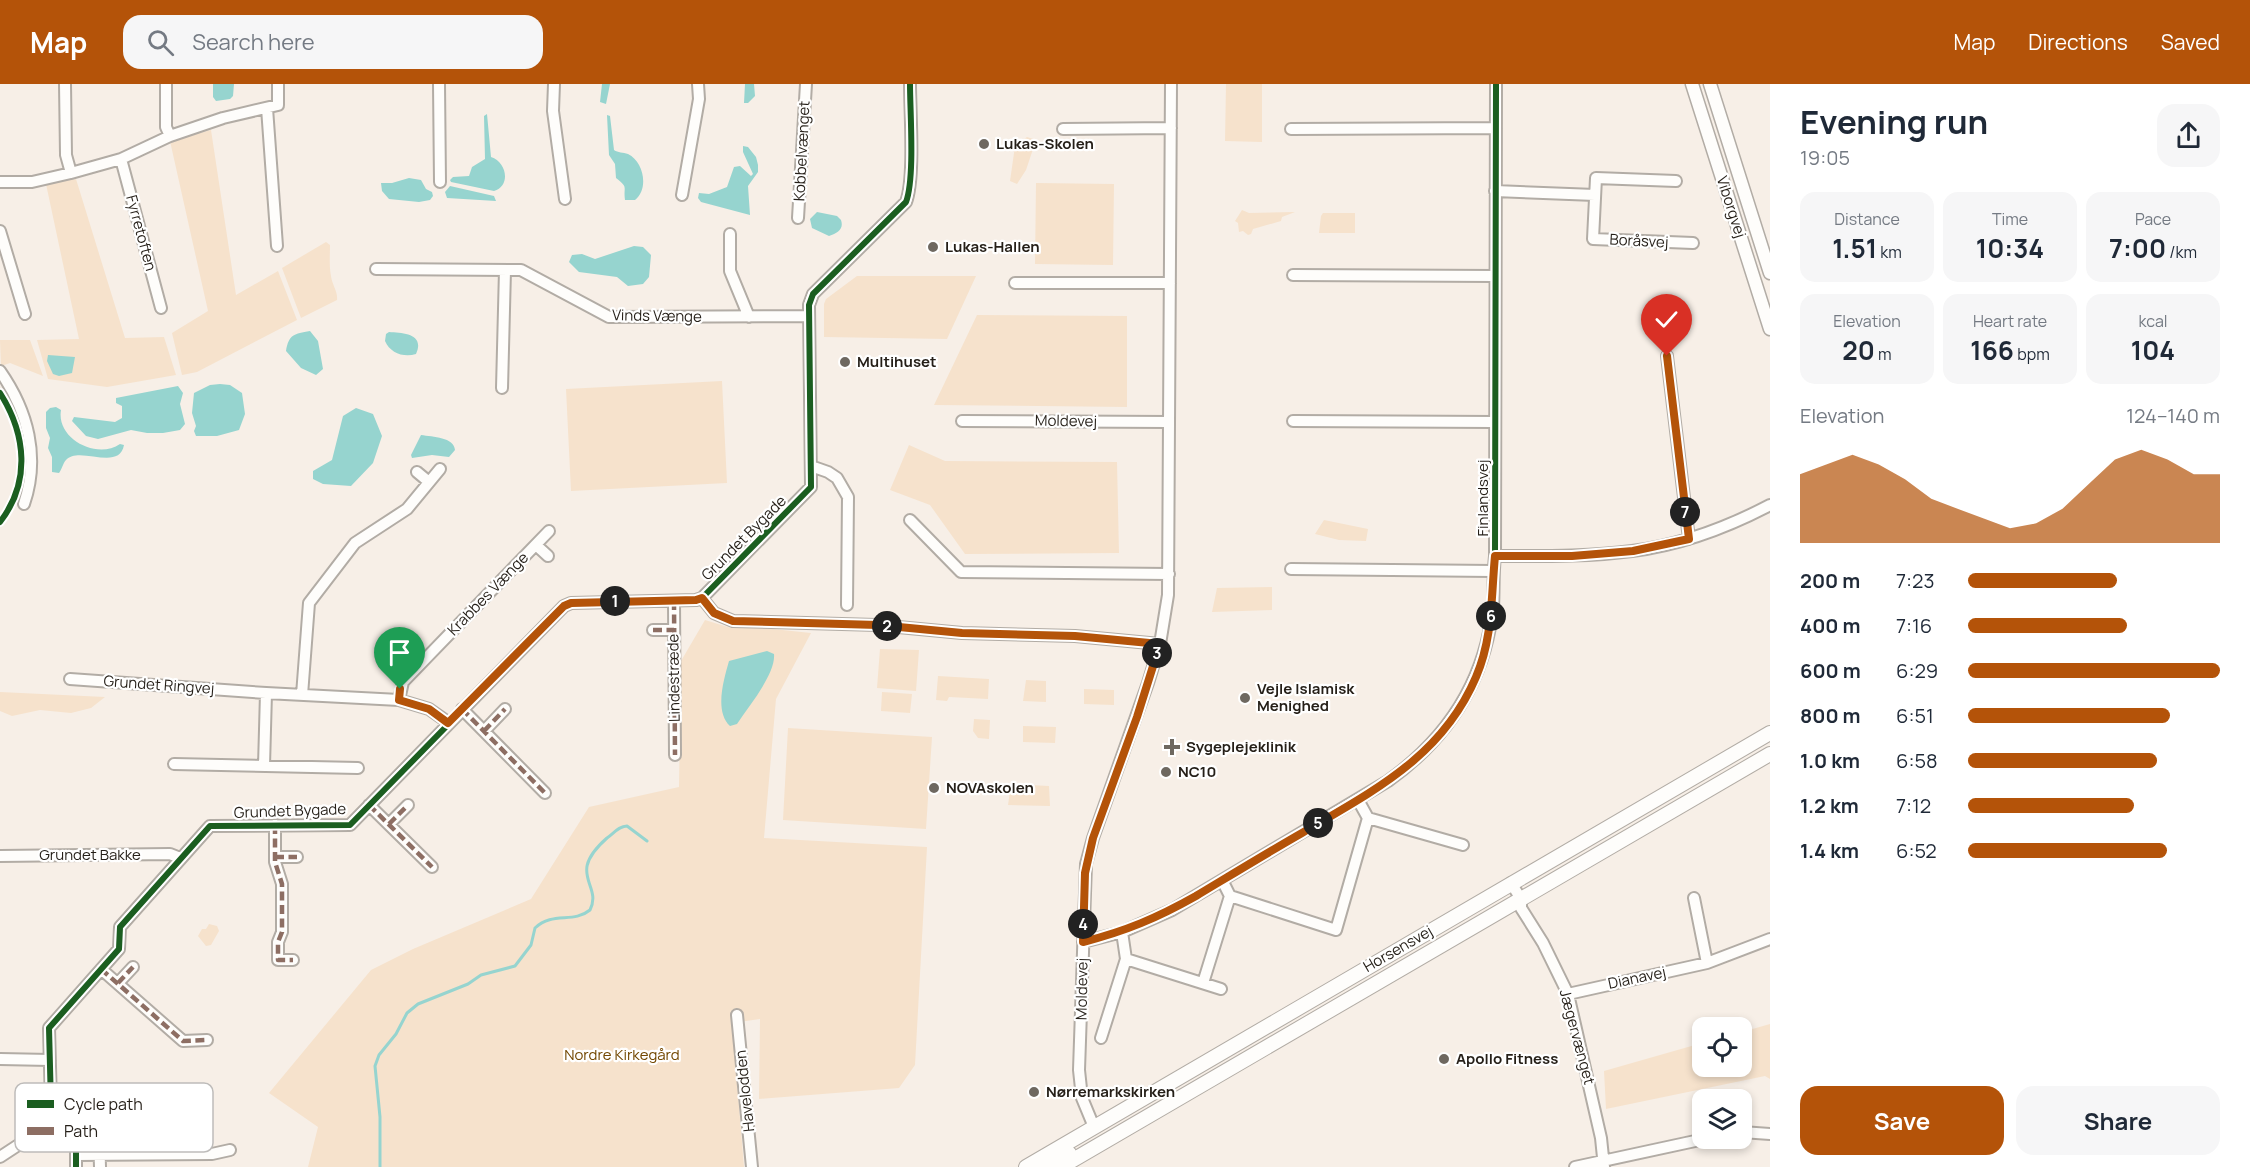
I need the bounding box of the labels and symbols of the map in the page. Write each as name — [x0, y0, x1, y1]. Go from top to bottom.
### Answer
street label: Kobbelvænget — [788, 100, 815, 202]
place label: Lukas-Skolen — [996, 133, 1094, 154]
marker: Lukas-Skolen — [977, 137, 991, 151]
street label: Viborgvej — [1712, 173, 1751, 240]
street label: Fyrretoften — [121, 192, 162, 273]
street label: Boråsvej — [1609, 228, 1669, 253]
place label: Lukas-Hallen — [945, 236, 1040, 257]
marker: Lukas-Hallen — [926, 240, 940, 254]
pin — [1641, 294, 1692, 356]
street label: Vinds Vænge — [612, 304, 702, 327]
place label: Multihuset — [857, 351, 937, 372]
marker: Multihuset — [838, 355, 852, 369]
street label: Moldevej — [1035, 409, 1097, 432]
street label: Finlandsvej — [1472, 460, 1493, 536]
street label: Grundet Bygade — [697, 490, 791, 585]
pin: 7 — [1670, 497, 1700, 527]
street label: Krabbes Vænge — [442, 547, 533, 640]
pin: 1 — [600, 586, 630, 616]
pin: 6 — [1476, 601, 1506, 631]
pin: 2 — [872, 611, 902, 641]
pin — [374, 627, 425, 689]
street label: Lindestræde — [662, 633, 685, 722]
pin: 3 — [1142, 638, 1172, 668]
street label: Grundet Ringvej — [103, 670, 215, 699]
place label: Vejle Islamisk Menighed — [1257, 678, 1355, 716]
marker: Vejle Islamisk Menighed — [1238, 691, 1252, 705]
place label: Sygeplejeklinik — [1186, 736, 1297, 757]
marker: Sygeplejeklinik — [1163, 738, 1181, 756]
place label: NC10 — [1178, 761, 1216, 782]
marker: NC10 — [1159, 765, 1173, 779]
place label: NOVAskolen — [946, 777, 1034, 798]
marker: NOVAskolen — [927, 781, 941, 795]
street label: Grundet Bygade — [234, 798, 347, 823]
pin: 5 — [1303, 808, 1333, 838]
street label: Grundet Bakke — [39, 844, 141, 865]
pin: 4 — [1068, 909, 1098, 939]
street label: Horsensvej — [1359, 920, 1436, 977]
street label: Moldevej — [1070, 958, 1093, 1020]
street label: Dianavej — [1606, 961, 1668, 994]
street label: Jægervænget — [1555, 987, 1600, 1087]
park label: Nordre Kirkegård — [564, 1044, 680, 1065]
place label: Apollo Fitness — [1456, 1048, 1558, 1069]
street label: Havelodden — [730, 1049, 759, 1133]
marker: Apollo Fitness — [1437, 1052, 1451, 1066]
place label: Nørremarkskirken — [1046, 1081, 1175, 1102]
legend — [15, 1083, 213, 1152]
marker: Nørremarkskirken — [1027, 1085, 1041, 1099]
text: Cycle path — [64, 1093, 143, 1115]
text: Path — [64, 1120, 98, 1142]

